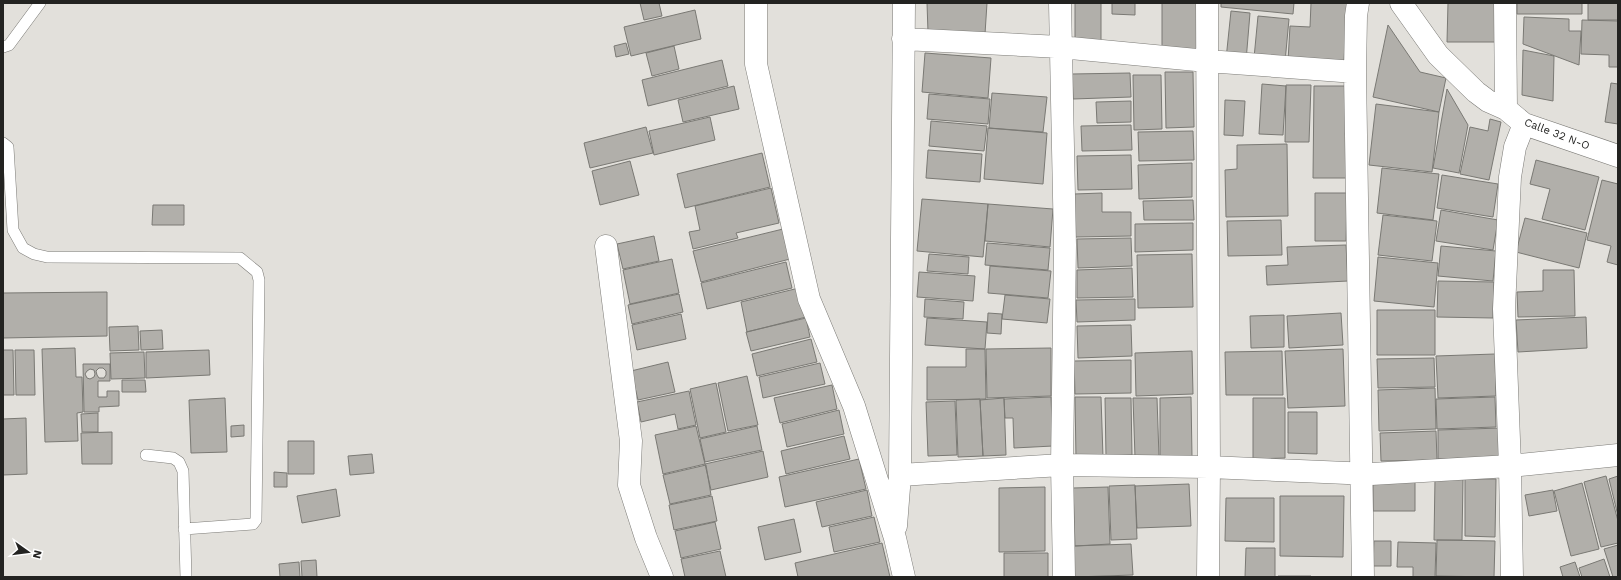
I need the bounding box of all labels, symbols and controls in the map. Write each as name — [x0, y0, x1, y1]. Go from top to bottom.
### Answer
street label: Calle 32 N-O — [1522, 116, 1592, 152]
north arrow — [8, 532, 48, 572]
text: N — [30, 549, 45, 560]

